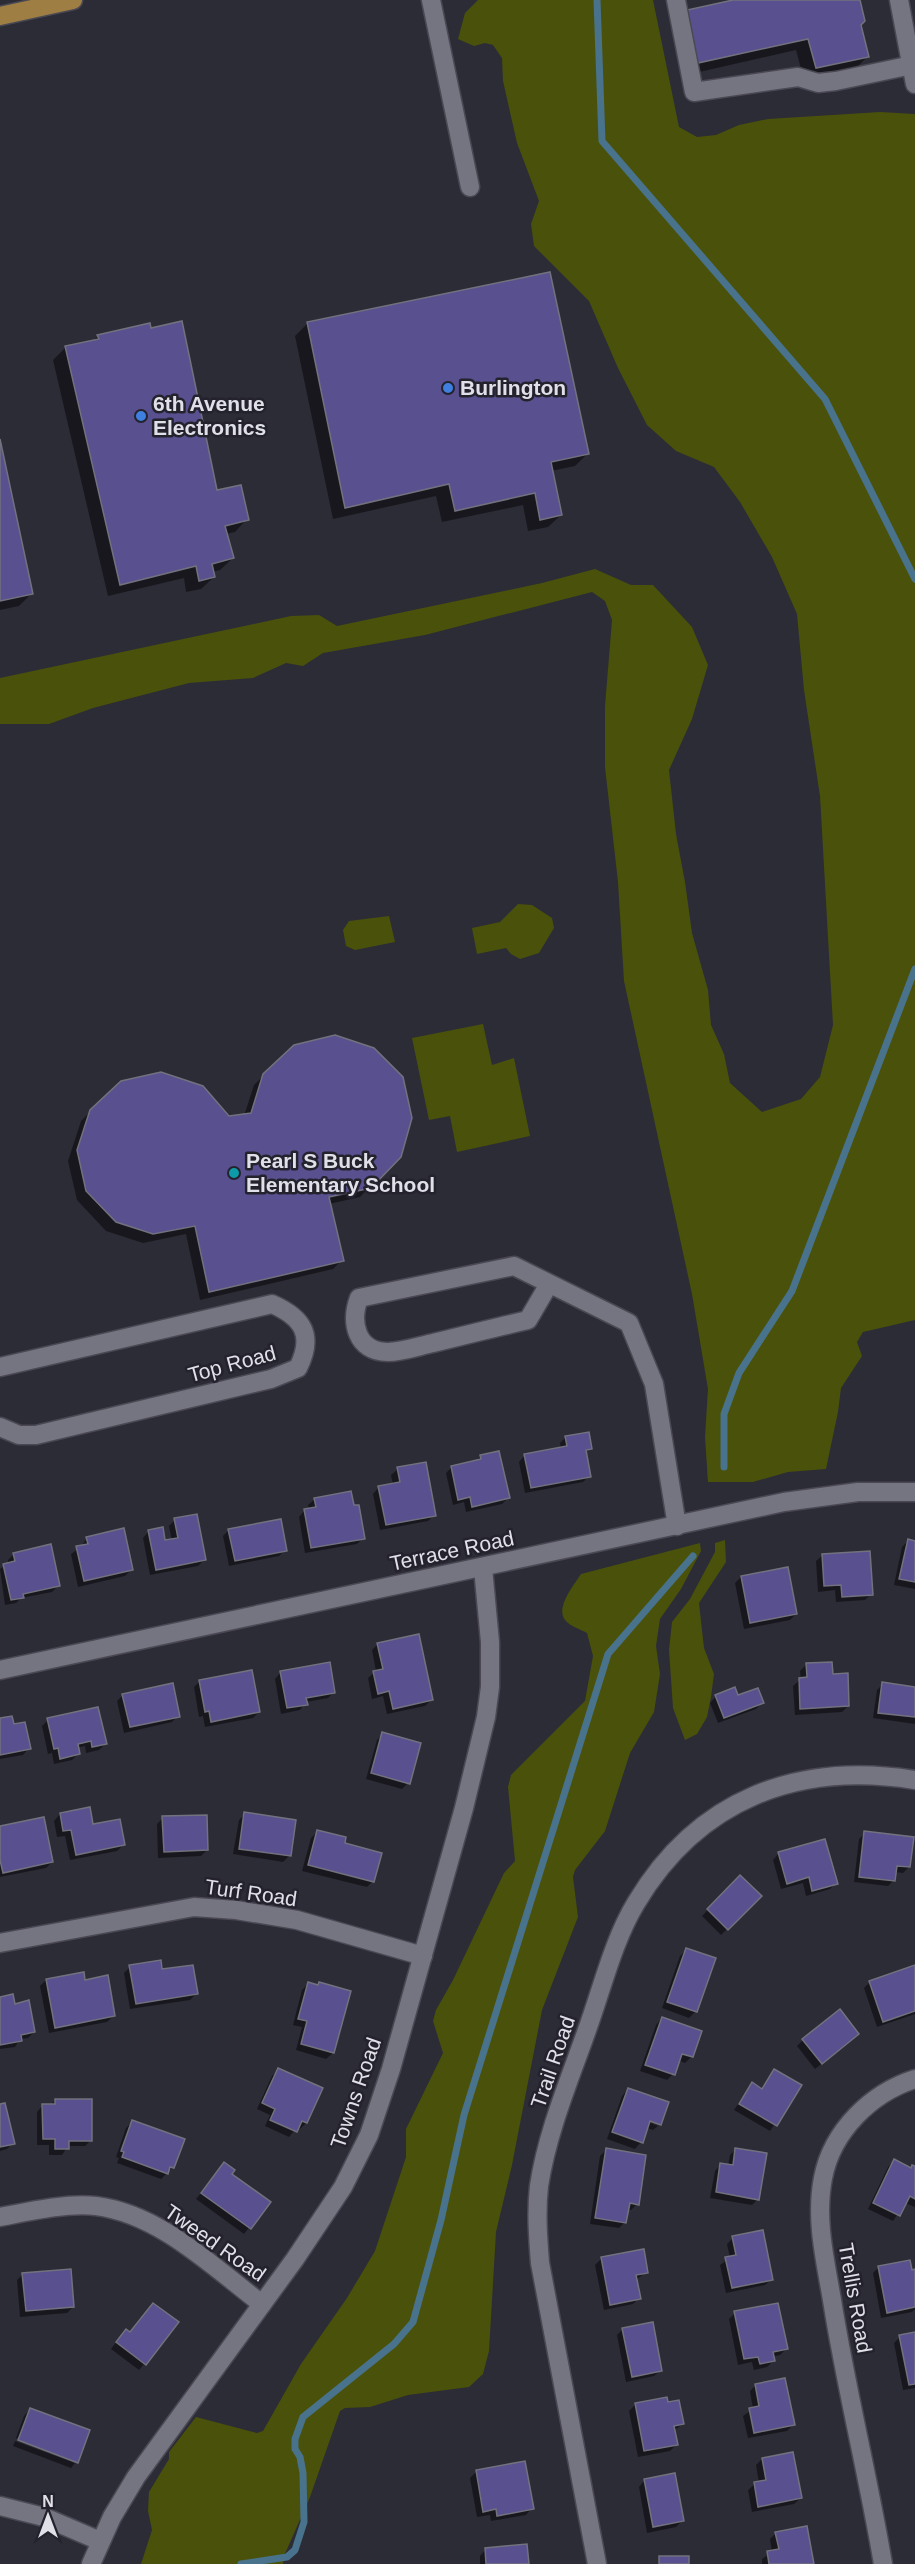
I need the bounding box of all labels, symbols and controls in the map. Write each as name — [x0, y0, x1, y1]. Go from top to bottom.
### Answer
place label: Burlington — [460, 376, 566, 399]
marker: Burlington — [441, 381, 455, 395]
place label: 6th Avenue Electronics — [153, 392, 266, 439]
marker: 6th Avenue Electronics — [134, 409, 148, 423]
place label: Pearl S Buck Elementary School — [246, 1149, 435, 1196]
marker: Pearl S Buck Elementary School — [227, 1166, 241, 1180]
street label: Top Road — [185, 1341, 278, 1386]
street label: Terrace Road — [388, 1526, 516, 1575]
street label: Turf Road — [204, 1875, 299, 1910]
street label: Trail Road — [526, 2013, 579, 2111]
street label: Towns Road — [326, 2034, 385, 2151]
street label: Tweed Road — [160, 2199, 270, 2286]
street label: Trellis Road — [835, 2241, 876, 2355]
north arrow — [18, 2486, 78, 2546]
text: N — [42, 2493, 54, 2510]

